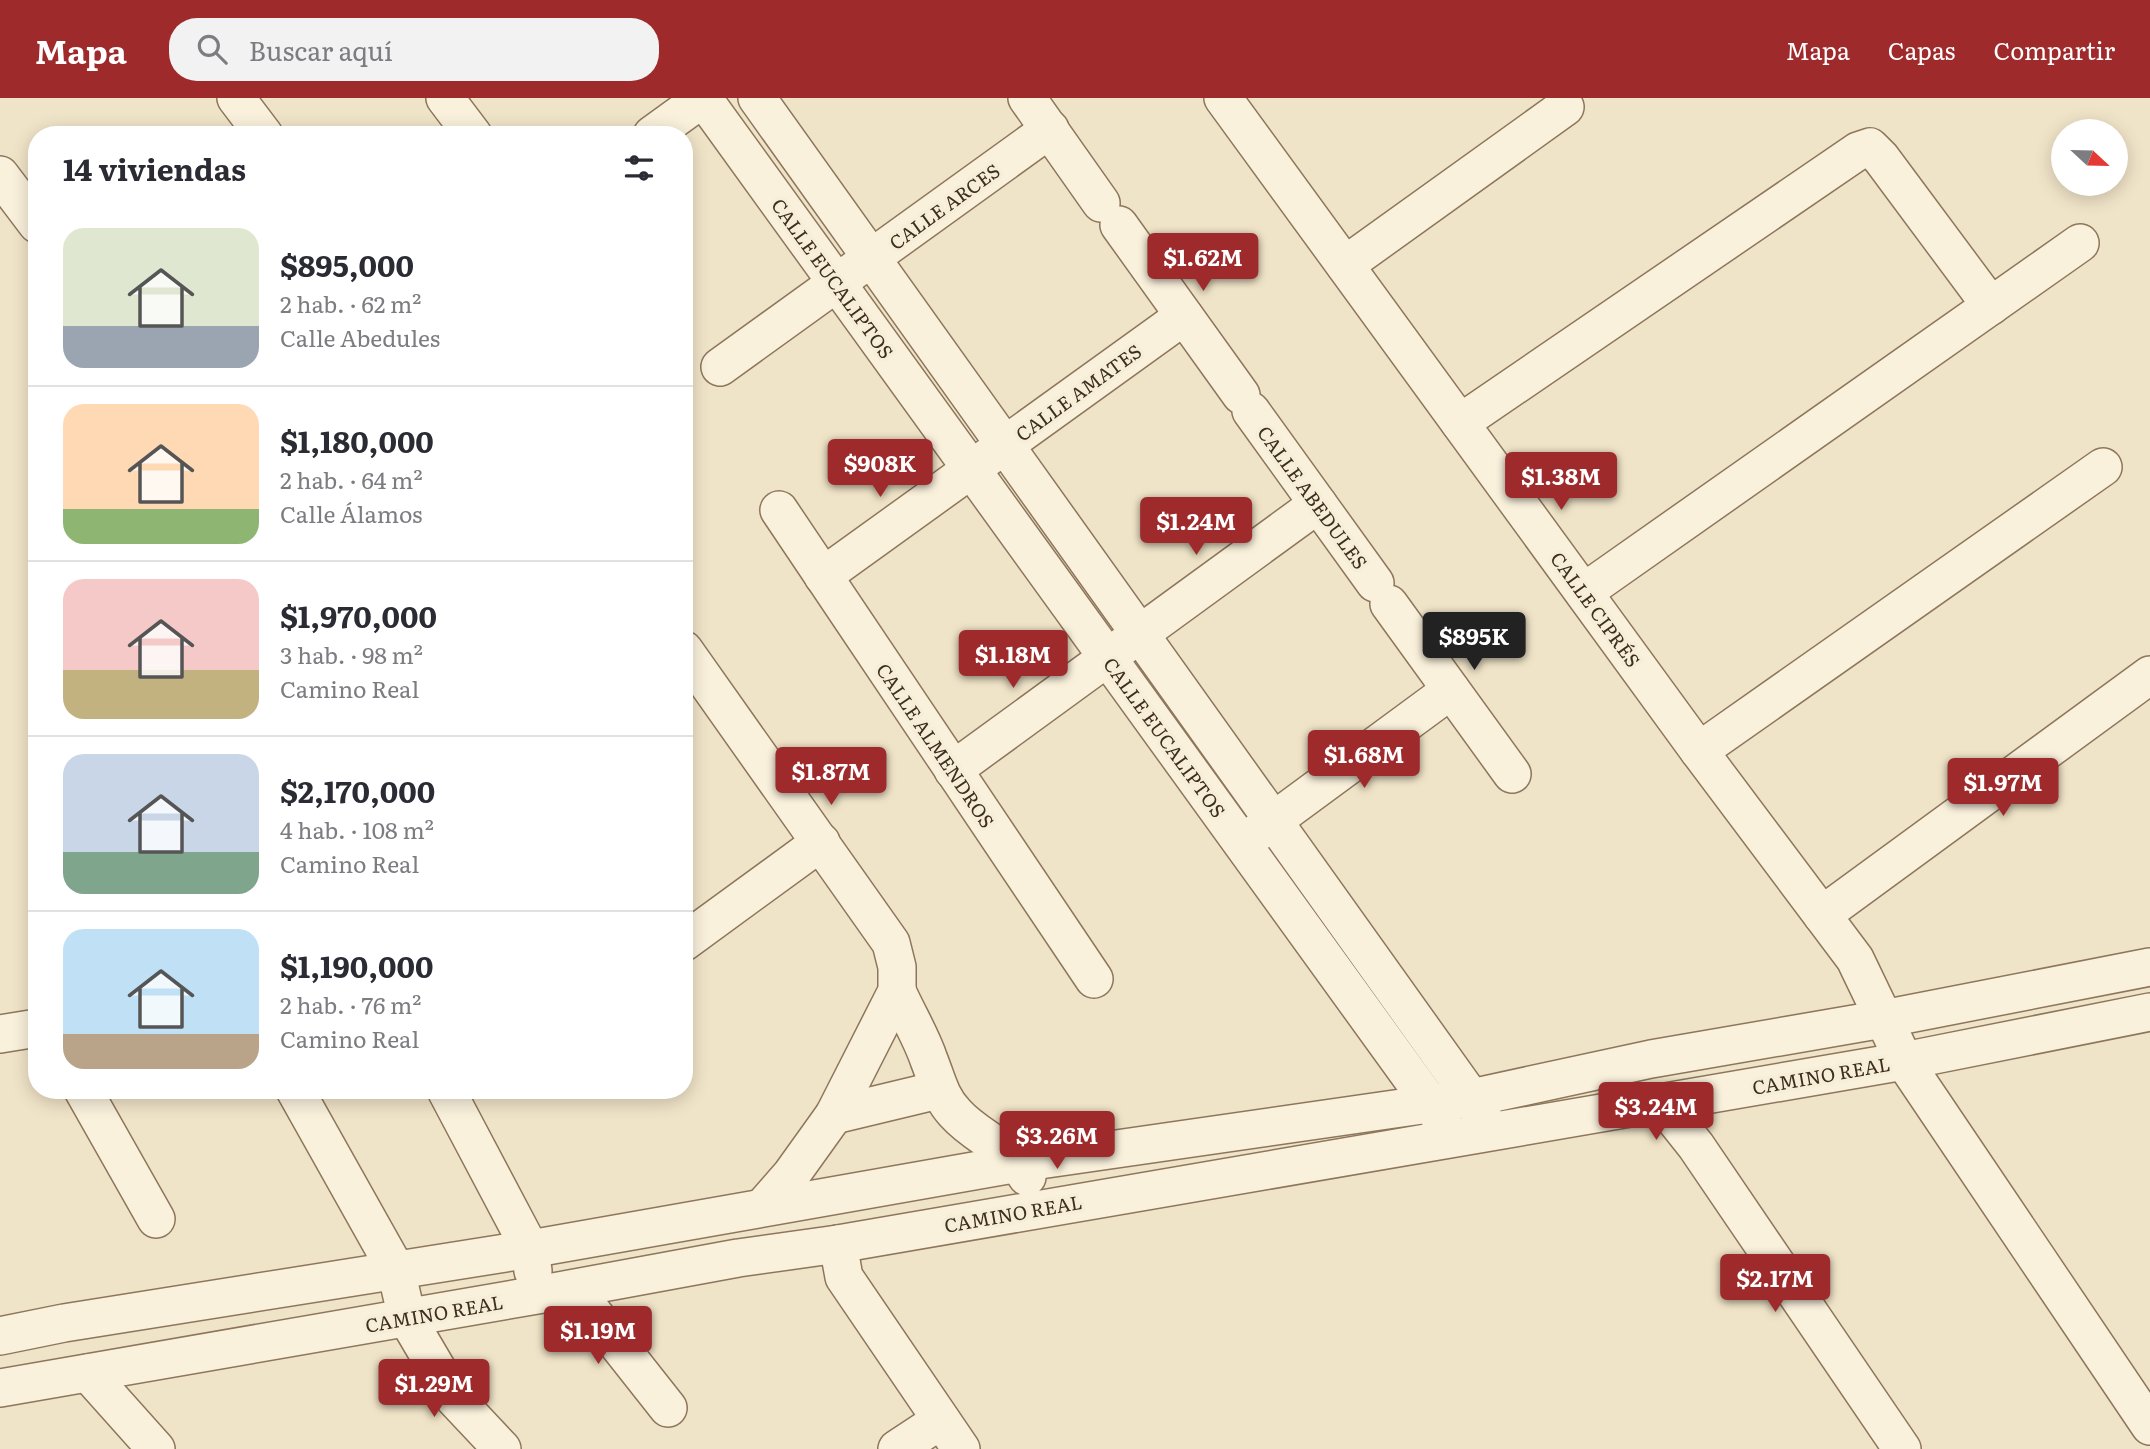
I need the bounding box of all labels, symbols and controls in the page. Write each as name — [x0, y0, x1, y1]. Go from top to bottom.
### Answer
search box — [169, 18, 659, 81]
text: Mapa — [35, 25, 127, 74]
icon: search — [193, 30, 231, 68]
text: Buscar aquí — [249, 30, 393, 69]
text: Mapa — [1786, 32, 1850, 67]
text: Capas — [1888, 32, 1955, 67]
text: Compartir — [1993, 32, 2115, 67]
north arrow — [2051, 119, 2128, 196]
map controls — [2051, 119, 2128, 196]
text: 14 viviendas — [63, 146, 246, 190]
icon: filters — [620, 149, 658, 187]
street label: CALLE ARCES — [883, 156, 1005, 256]
street label: CALLE EUCALIPTOS — [765, 192, 901, 364]
pin: $1.62M — [1146, 234, 1260, 293]
text: $1.62M — [1163, 239, 1243, 273]
text: $895,000 — [280, 242, 414, 286]
icon: home — [119, 256, 203, 340]
text: 2 hab. · 62 m² — [280, 286, 422, 320]
text: Calle Abedules — [280, 320, 440, 354]
street label: CALLE AMATES — [1009, 337, 1147, 447]
text: $1,180,000 — [280, 418, 434, 462]
street label: CALLE ABEDULES — [1251, 420, 1375, 574]
icon: home — [119, 432, 203, 516]
pin: $908K — [831, 440, 929, 499]
text: $908K — [844, 445, 916, 479]
pin: $1.38M — [1504, 452, 1618, 512]
text: $1.38M — [1521, 458, 1601, 492]
text: 2 hab. · 64 m² — [280, 462, 423, 496]
text: Calle Álamos — [280, 496, 422, 530]
pin: $1.24M — [1139, 498, 1253, 557]
text: $1.24M — [1156, 503, 1236, 537]
street label: CALLE CIPRÉS — [1544, 545, 1648, 673]
text: $1,970,000 — [280, 593, 437, 637]
icon: home — [119, 607, 203, 691]
pin: $895K — [1425, 612, 1523, 672]
text: $895K — [1439, 618, 1509, 652]
pin: $1.18M — [956, 630, 1070, 690]
text: $1.18M — [975, 636, 1051, 670]
text: 3 hab. · 98 m² — [280, 637, 423, 671]
street label: CALLE EUCALIPTOS — [1097, 651, 1233, 823]
street label: CALLE ALMENDROS — [870, 657, 1002, 833]
text: Camino Real — [280, 671, 419, 705]
pin: $1.68M — [1307, 730, 1421, 790]
text: $1.68M — [1324, 736, 1404, 770]
pin: $1.87M — [774, 748, 888, 807]
text: $1.87M — [791, 753, 871, 787]
pin: $1.97M — [1946, 758, 2060, 818]
text: $1.97M — [1964, 764, 2042, 798]
text: $2,170,000 — [280, 768, 435, 812]
icon: home — [119, 782, 203, 866]
text: 4 hab. · 108 m² — [280, 812, 434, 846]
text: Camino Real — [280, 846, 419, 880]
text: $1,190,000 — [280, 943, 433, 987]
icon: home — [119, 957, 203, 1041]
text: 2 hab. · 76 m² — [280, 987, 422, 1021]
text: Camino Real — [280, 1021, 419, 1055]
street label: CAMINO REAL — [1750, 1049, 1892, 1101]
pin: $3.24M — [1599, 1082, 1713, 1142]
text: $3.24M — [1614, 1088, 1698, 1122]
pin: $3.26M — [1000, 1112, 1114, 1171]
text: $3.26M — [1016, 1117, 1098, 1151]
street label: CAMINO REAL — [942, 1187, 1084, 1239]
pin: $2.17M — [1718, 1254, 1832, 1314]
text: $2.17M — [1736, 1260, 1814, 1294]
street label: CAMINO REAL — [363, 1287, 505, 1339]
pin: $1.19M — [541, 1306, 655, 1366]
text: $1.19M — [560, 1312, 636, 1346]
pin: $1.29M — [377, 1360, 491, 1419]
text: $1.29M — [394, 1365, 474, 1399]

